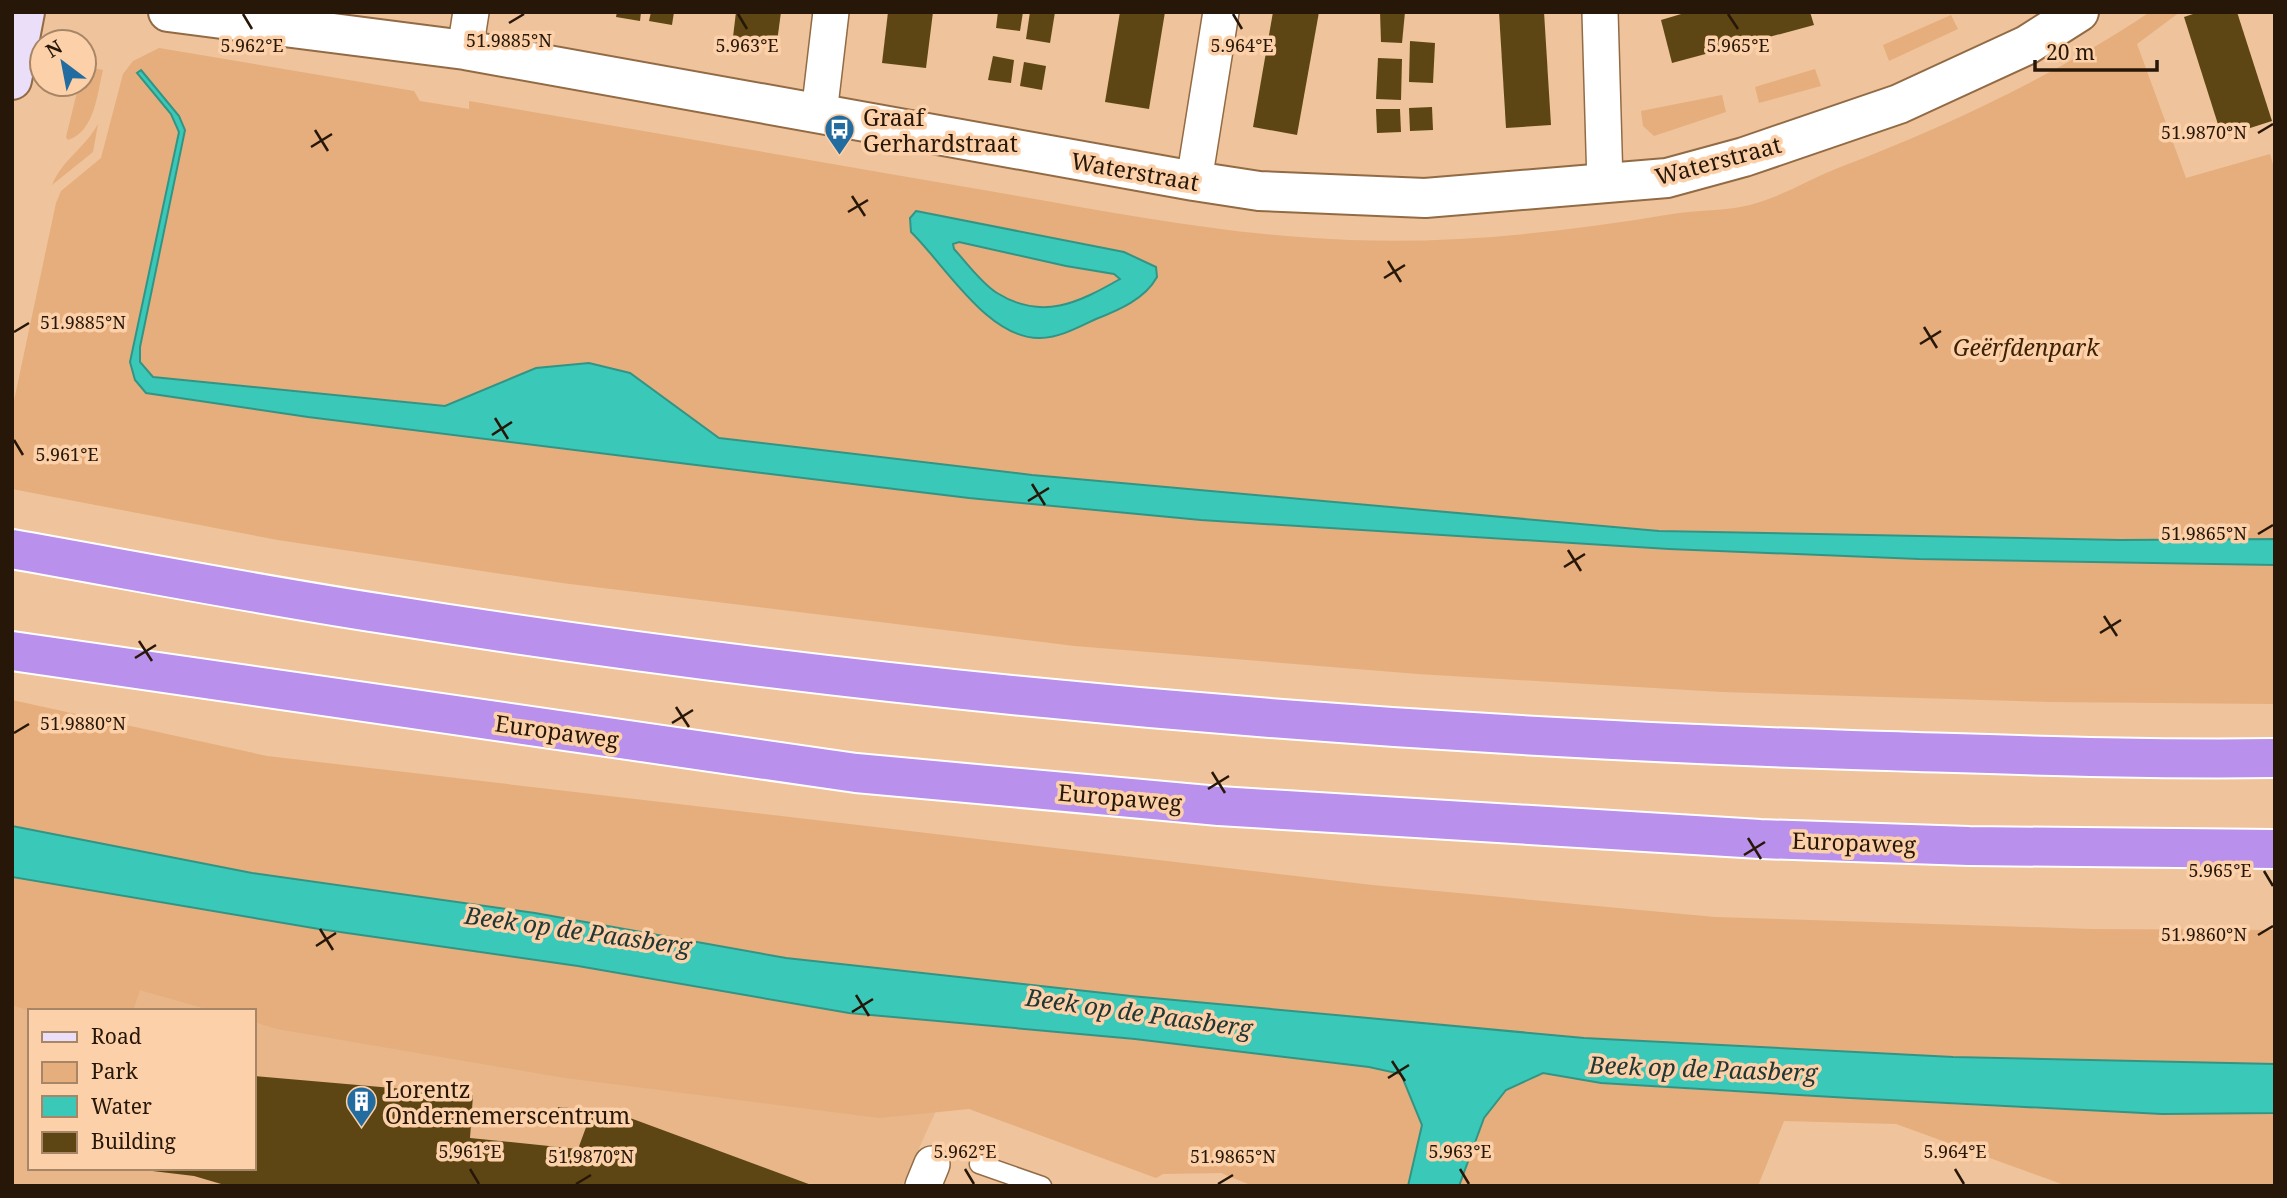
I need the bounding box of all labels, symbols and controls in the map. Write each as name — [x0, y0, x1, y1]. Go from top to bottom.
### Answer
north arrow — [28, 28, 98, 98]
text: 51.9885°N — [466, 28, 552, 52]
scale bar — [2035, 28, 2158, 72]
text: 5.962°E — [220, 33, 284, 57]
text: 5.963°E — [715, 33, 779, 57]
text: 5.964°E — [1210, 33, 1274, 57]
text: 5.965°E — [1706, 33, 1770, 57]
text: N — [41, 34, 67, 64]
text: 20 m — [2046, 38, 2095, 66]
place label: Graaf Gerhardstraat — [863, 101, 1018, 159]
bus stop icon: Graaf Gerhardstraat — [823, 113, 857, 157]
text: 51.9870°N — [2161, 120, 2247, 144]
street label: Waterstraat — [1651, 128, 1785, 192]
street label: Waterstraat — [1068, 144, 1202, 198]
text: 51.9885°N — [40, 310, 126, 334]
park label: Geërfdenpark — [1953, 331, 2100, 363]
text: 5.961°E — [35, 442, 99, 466]
text: 51.9865°N — [2161, 521, 2247, 545]
street label: Europaweg — [493, 706, 622, 756]
text: 51.9880°N — [40, 711, 126, 735]
street label: Europaweg — [1057, 776, 1184, 818]
street label: Europaweg — [1791, 824, 1917, 860]
text: 5.965°E — [2188, 858, 2252, 882]
water label: Beek op de Paasberg — [462, 898, 695, 962]
text: 51.9860°N — [2161, 922, 2247, 946]
water label: Beek op de Paasberg — [1023, 980, 1256, 1044]
legend — [28, 1009, 256, 1170]
text: Road — [91, 1022, 142, 1050]
water label: Beek op de Paasberg — [1587, 1047, 1819, 1089]
text: Park — [91, 1057, 138, 1085]
place label: Lorentz Ondernemerscentrum — [385, 1073, 631, 1131]
building icon: Lorentz Ondernemerscentrum — [345, 1085, 379, 1129]
text: Water — [91, 1092, 152, 1120]
text: Building — [91, 1127, 176, 1155]
text: 5.961°E — [438, 1139, 502, 1163]
text: 5.962°E — [933, 1139, 997, 1163]
text: 5.963°E — [1428, 1139, 1492, 1163]
text: 5.964°E — [1923, 1139, 1987, 1163]
text: 51.9870°N — [548, 1144, 634, 1168]
text: 51.9865°N — [1190, 1144, 1276, 1168]

